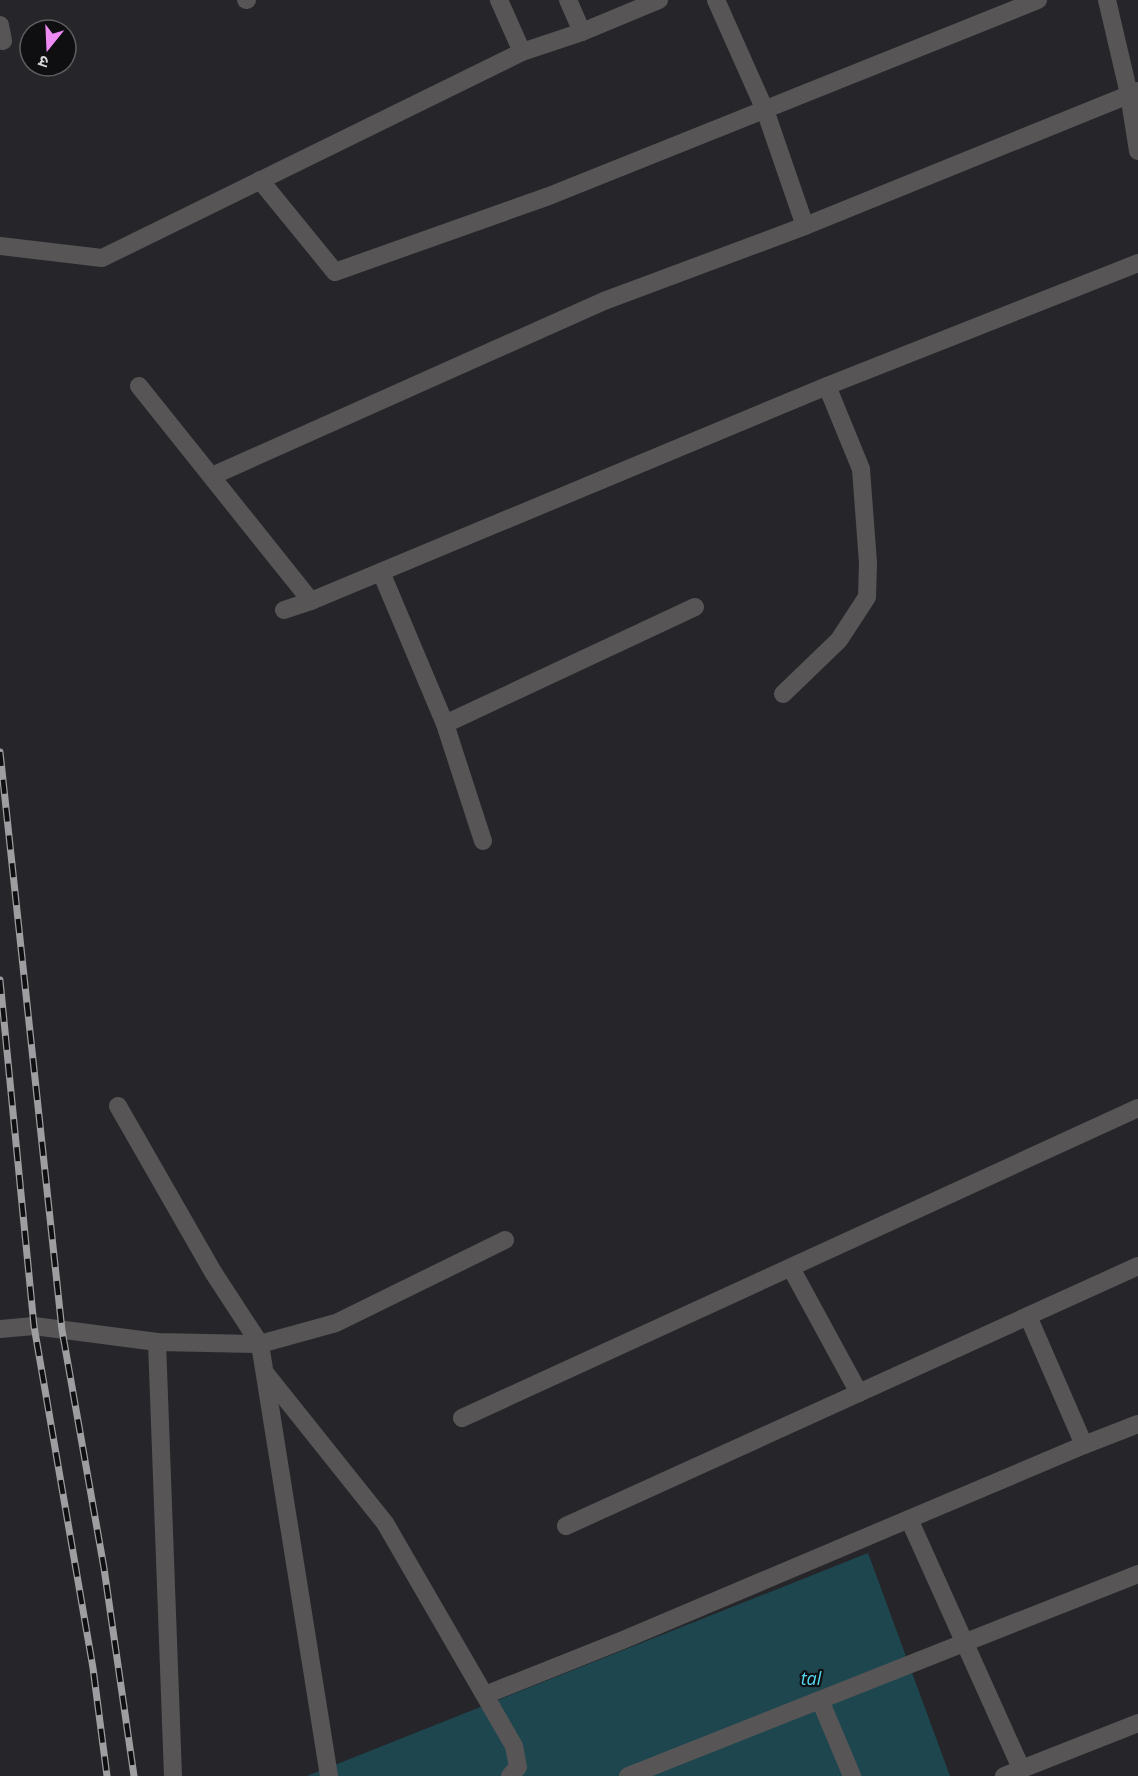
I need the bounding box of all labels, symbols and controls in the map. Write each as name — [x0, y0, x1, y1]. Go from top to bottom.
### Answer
north arrow — [18, 18, 78, 78]
text: उ — [35, 50, 51, 74]
water label: tal — [801, 1666, 822, 1690]

